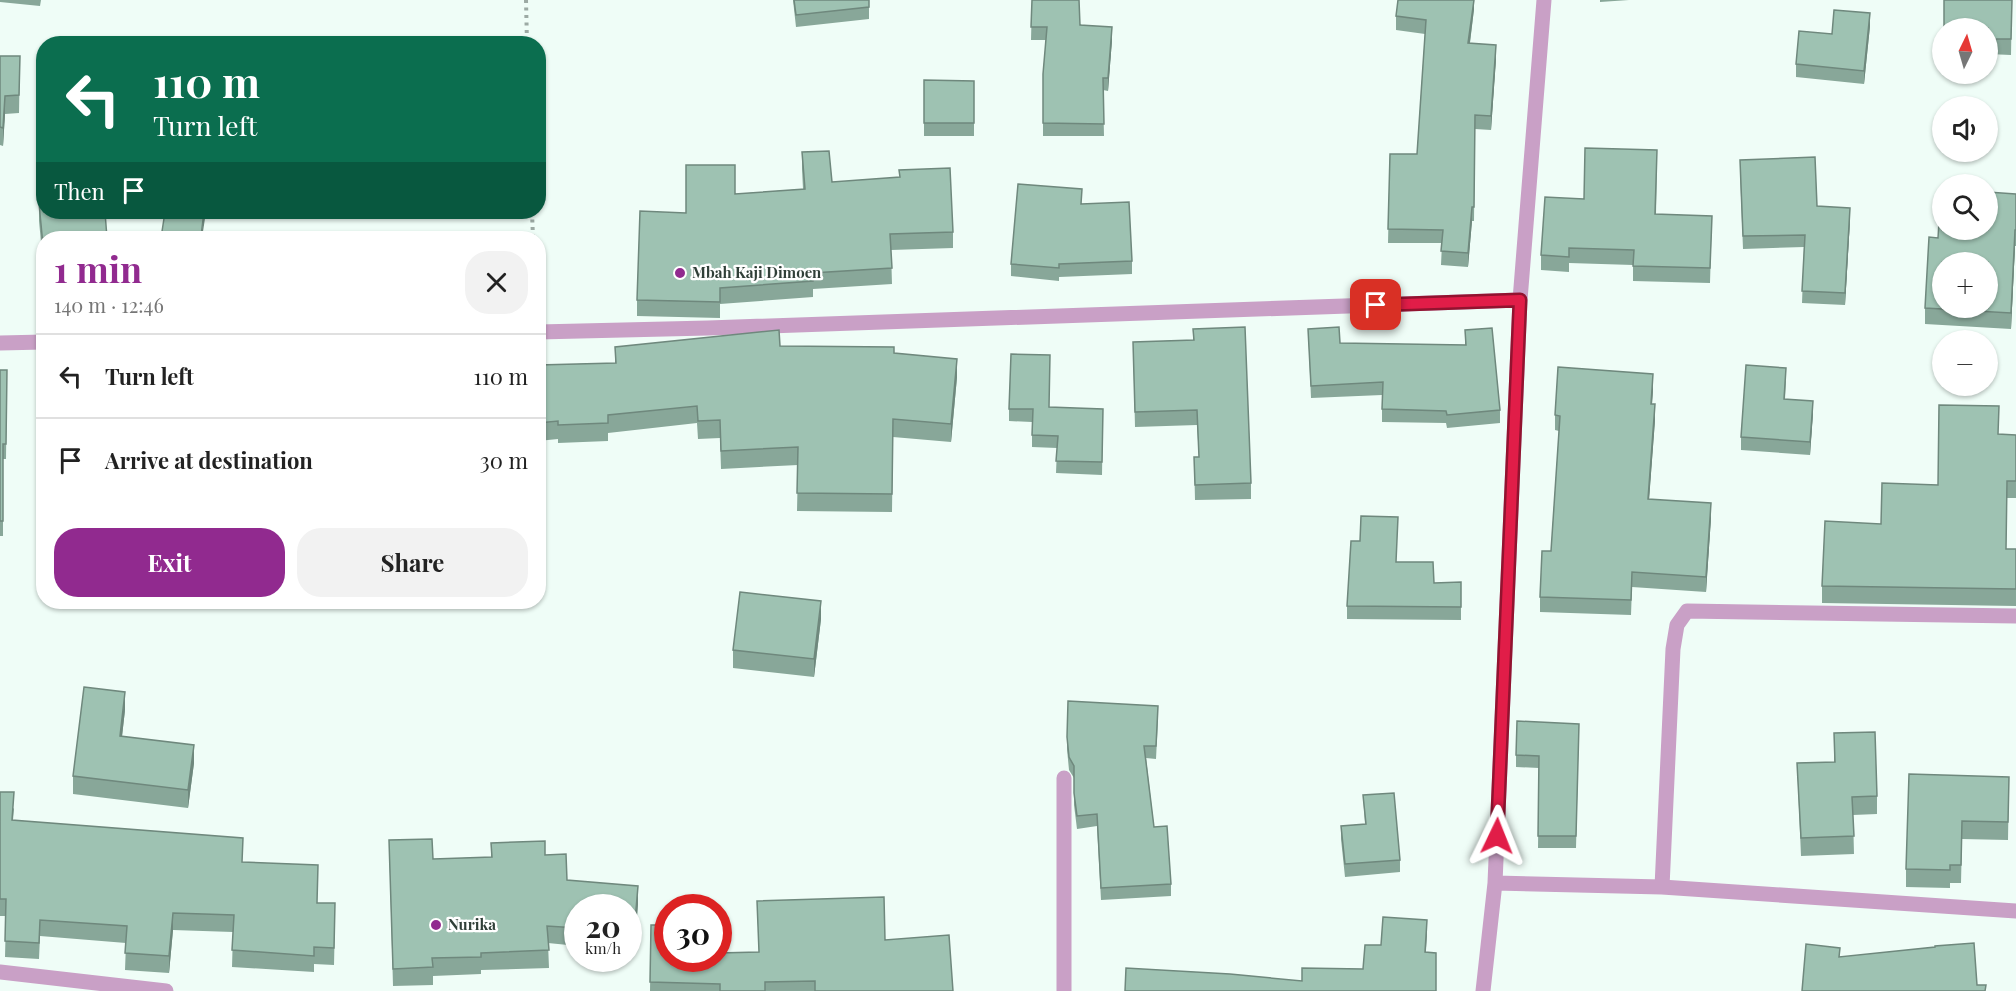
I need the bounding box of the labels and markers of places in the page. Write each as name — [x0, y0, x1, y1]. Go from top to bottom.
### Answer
place label: Mbah Kaji Dimoen — [692, 262, 822, 282]
marker: Mbah Kaji Dimoen — [673, 266, 687, 280]
pin — [1350, 279, 1401, 330]
place label: Nurika — [448, 914, 496, 934]
marker: Nurika — [429, 918, 443, 932]

